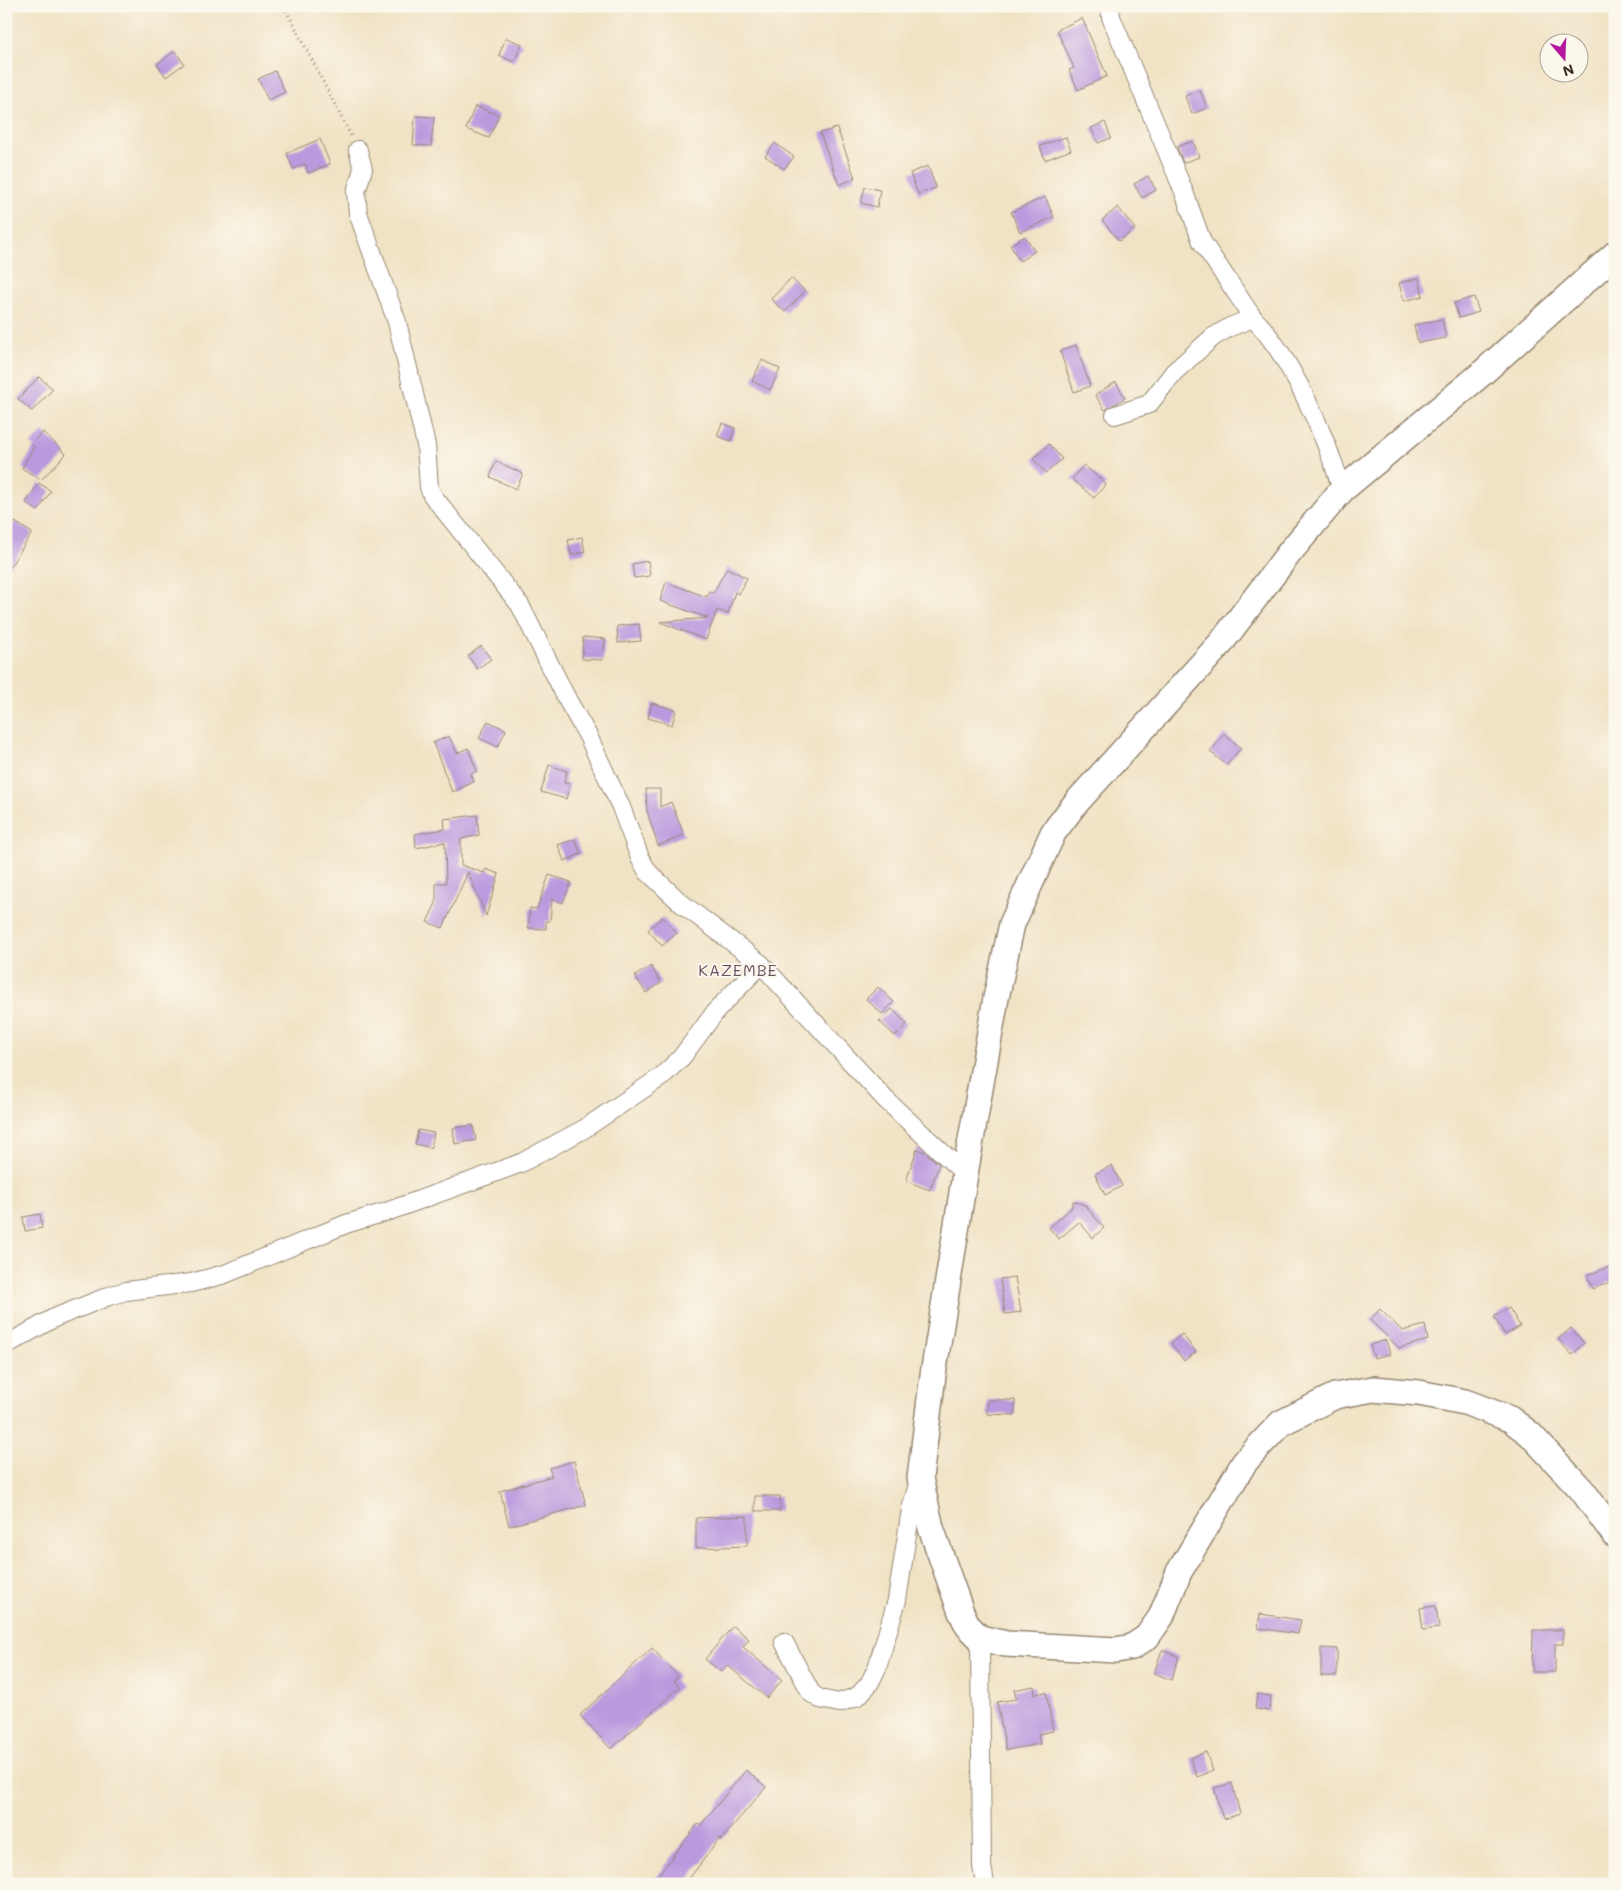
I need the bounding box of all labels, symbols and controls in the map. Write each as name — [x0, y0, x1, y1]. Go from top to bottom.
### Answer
north arrow — [1538, 32, 1588, 82]
text: N — [1560, 60, 1577, 81]
district label: KAZEMBE — [698, 959, 778, 980]

